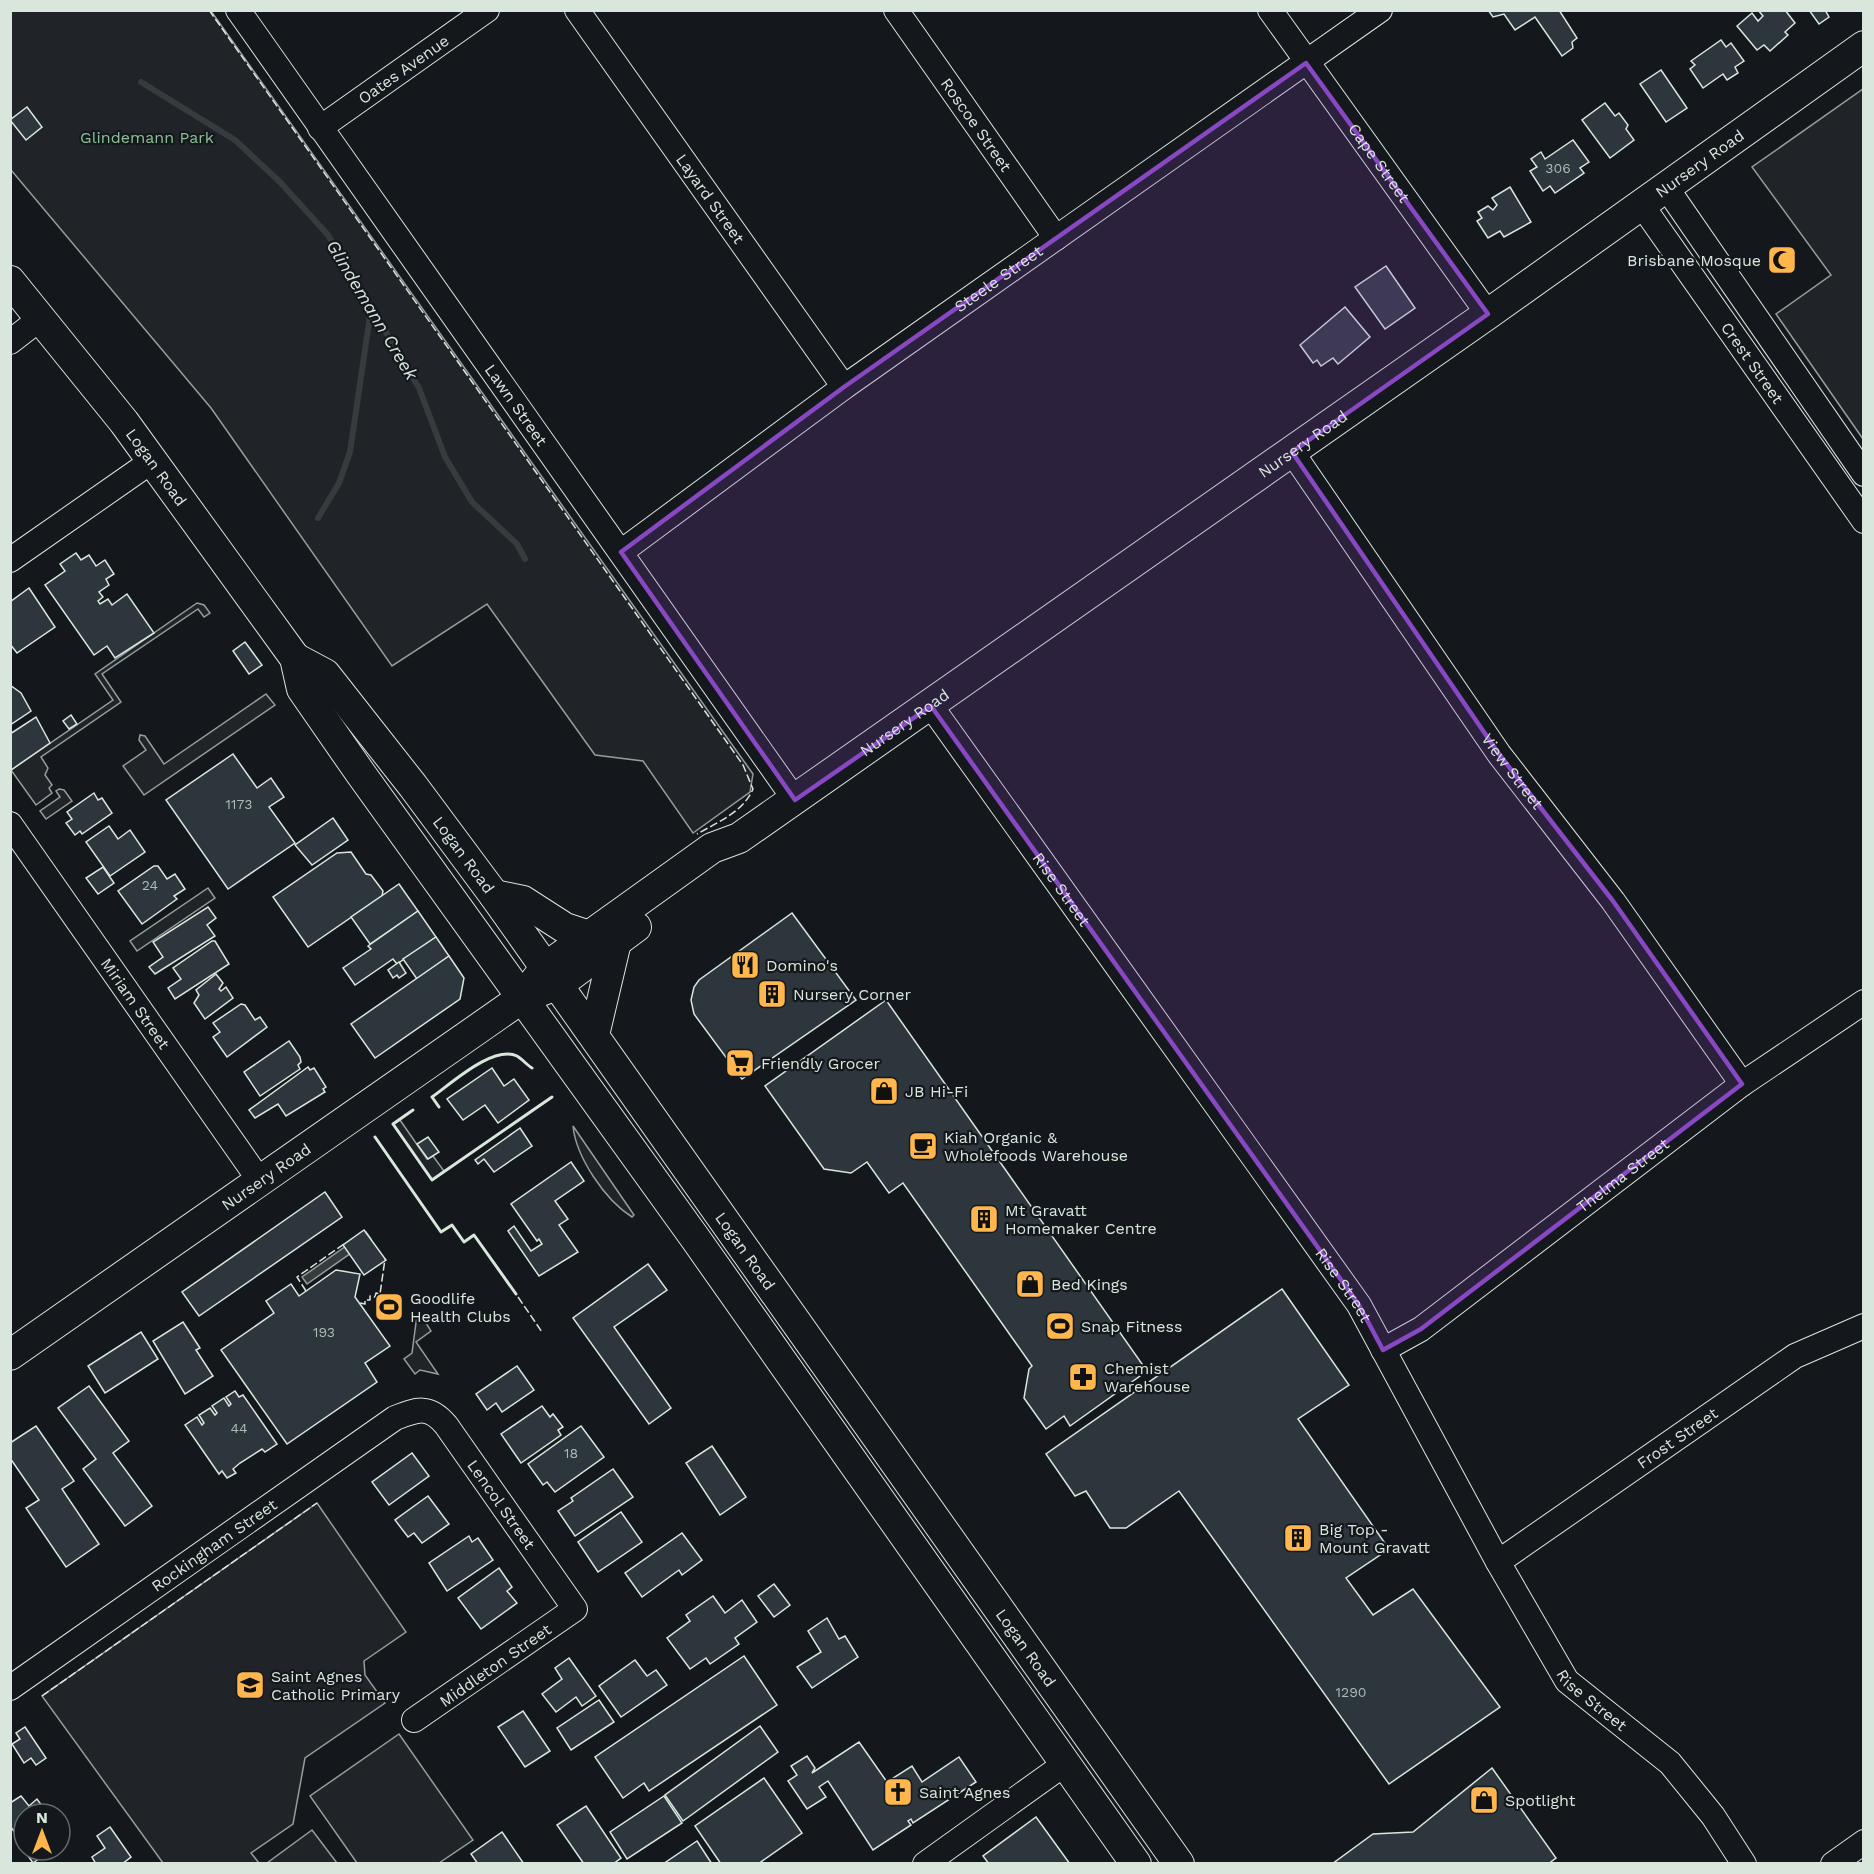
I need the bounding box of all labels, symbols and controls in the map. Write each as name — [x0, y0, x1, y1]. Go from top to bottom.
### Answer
street label: Oates Avenue — [355, 31, 453, 108]
street label: Roscoe Street — [937, 74, 1016, 176]
street label: Cape Street — [1344, 120, 1414, 207]
street label: Nursery Road — [1652, 126, 1748, 202]
park label: Glindemann Park — [80, 128, 214, 147]
street label: Layard Street — [672, 150, 748, 247]
house number: 306 — [1545, 160, 1571, 176]
water label: Glindemann Creek — [322, 236, 423, 385]
street label: Steele Street — [951, 241, 1046, 316]
mosque icon: Brisbane Mosque — [1766, 244, 1798, 276]
place label: Brisbane Mosque — [1627, 251, 1761, 270]
street label: Crest Street — [1717, 319, 1788, 408]
street label: Lawn Street — [481, 361, 551, 450]
street label: Nursery Road — [1255, 406, 1351, 482]
street label: Logan Road — [122, 425, 191, 510]
street label: Nursery Road — [856, 685, 953, 760]
street label: View Street — [1478, 730, 1547, 813]
house number: 1173 — [226, 796, 252, 812]
street label: Logan Road — [429, 813, 498, 897]
street label: Rise Street — [1029, 849, 1094, 930]
house number: 24 — [142, 877, 158, 893]
restaurant icon: Domino's — [729, 949, 761, 981]
street label: Miriam Street — [97, 955, 174, 1053]
place label: Domino's — [766, 956, 838, 975]
building icon: Nursery Corner — [756, 978, 788, 1010]
place label: Nursery Corner — [793, 985, 911, 1004]
supermarket icon: Friendly Grocer — [724, 1047, 756, 1079]
place label: Friendly Grocer — [761, 1054, 881, 1073]
shop icon: JB Hi-Fi — [868, 1075, 900, 1107]
place label: JB Hi-Fi — [905, 1082, 968, 1101]
place label: Kiah Organic & Wholefoods Warehouse — [944, 1128, 1128, 1165]
cafe icon: Kiah Organic & Wholefoods Warehouse — [907, 1130, 939, 1162]
street label: Thelma Street — [1573, 1134, 1673, 1217]
street label: Nursery Road — [218, 1139, 314, 1215]
place label: Mt Gravatt Homemaker Centre — [1005, 1201, 1157, 1238]
building icon: Mt Gravatt Homemaker Centre — [968, 1203, 1000, 1235]
street label: Logan Road — [711, 1208, 779, 1294]
street label: Rise Street — [1311, 1244, 1376, 1326]
shop icon: Bed Kings — [1014, 1268, 1046, 1300]
place label: Bed Kings — [1051, 1275, 1128, 1294]
place label: Goodlife Health Clubs — [410, 1289, 511, 1326]
sports icon: Goodlife Health Clubs — [373, 1291, 405, 1323]
sports icon: Snap Fitness — [1044, 1310, 1076, 1342]
place label: Snap Fitness — [1081, 1317, 1182, 1336]
house number: 193 — [313, 1324, 335, 1340]
place label: Chemist Warehouse — [1104, 1359, 1190, 1396]
pharmacy icon: Chemist Warehouse — [1067, 1361, 1099, 1393]
street label: Frost Street — [1633, 1403, 1722, 1473]
house number: 44 — [230, 1420, 248, 1436]
house number: 18 — [564, 1445, 578, 1461]
street label: Lencol Street — [463, 1456, 539, 1553]
street label: Rockingham Street — [148, 1495, 281, 1596]
place label: Big Top - Mount Gravatt — [1319, 1520, 1430, 1557]
building icon: Big Top - Mount Gravatt — [1282, 1522, 1314, 1554]
street label: Logan Road — [992, 1605, 1060, 1691]
street label: Middleton Street — [436, 1620, 555, 1711]
street label: Rise Street — [1552, 1666, 1631, 1735]
place label: Saint Agnes Catholic Primary — [271, 1667, 401, 1704]
school or university icon: Saint Agnes Catholic Primary — [234, 1669, 266, 1701]
house number: 1290 — [1336, 1684, 1366, 1700]
church icon: Saint Agnes — [882, 1776, 914, 1808]
place label: Saint Agnes — [919, 1783, 1010, 1802]
shop icon: Spotlight — [1468, 1784, 1500, 1816]
place label: Spotlight — [1505, 1791, 1576, 1810]
north arrow — [12, 1802, 72, 1862]
text: N — [36, 1808, 48, 1827]

